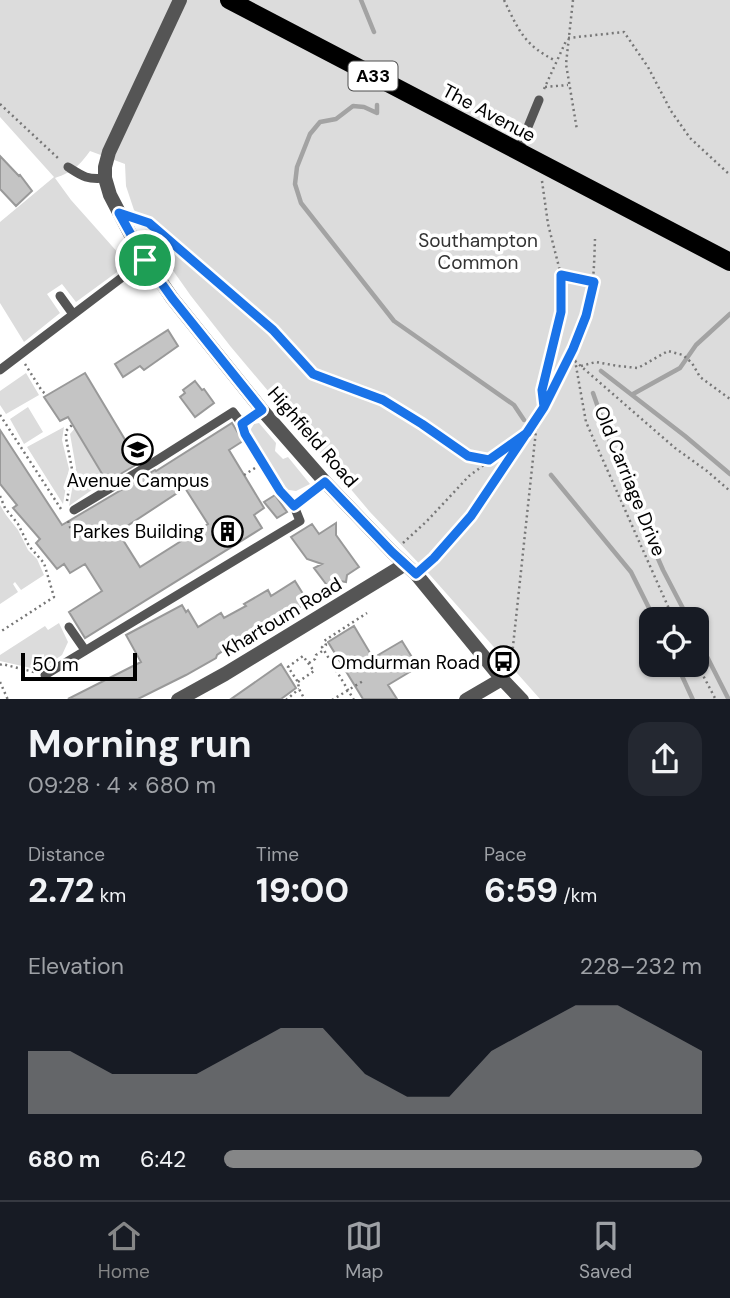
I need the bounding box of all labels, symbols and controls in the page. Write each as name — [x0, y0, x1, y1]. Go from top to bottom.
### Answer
road number: A33 — [348, 62, 398, 90]
street label: The Avenue — [438, 78, 540, 148]
park label: Southampton Common — [418, 228, 538, 275]
pin — [115, 230, 175, 290]
icon: arrive — [126, 241, 164, 279]
street label: Highfield Road — [262, 381, 364, 493]
street label: Old Carriage Drive — [588, 402, 672, 560]
school or university icon: Avenue Campus — [121, 432, 155, 466]
place label: Avenue Campus — [67, 468, 209, 493]
building icon: Parkes Building — [210, 514, 244, 548]
place label: Parkes Building — [73, 519, 204, 544]
street label: Khartoum Road — [218, 572, 346, 662]
map controls — [639, 607, 709, 677]
button: locate — [639, 607, 709, 677]
bus stop icon: Omdurman Road — [486, 645, 520, 679]
scale bar — [21, 650, 136, 682]
place label: Omdurman Road — [331, 650, 480, 675]
text: 50 m — [32, 652, 79, 677]
text: Morning run — [28, 719, 252, 769]
button: share — [628, 722, 702, 796]
text: 09:28 · 4 × 680 m — [28, 770, 216, 800]
text: Distance — [28, 842, 105, 867]
text: Time — [256, 842, 299, 867]
text: Pace — [484, 842, 527, 867]
text: 2.72 — [28, 867, 95, 913]
text: 19:00 — [256, 867, 349, 913]
text: 6:59 — [484, 867, 558, 913]
text: km — [95, 883, 126, 908]
text: /km — [558, 883, 597, 908]
text: Elevation — [28, 951, 124, 981]
text: 228–232 m — [580, 951, 702, 981]
text: 680 m — [28, 1144, 100, 1174]
text: 6:42 — [140, 1144, 186, 1174]
tab: Home — [98, 1217, 150, 1284]
tab: Map — [345, 1217, 383, 1284]
tab: Saved — [579, 1217, 632, 1284]

